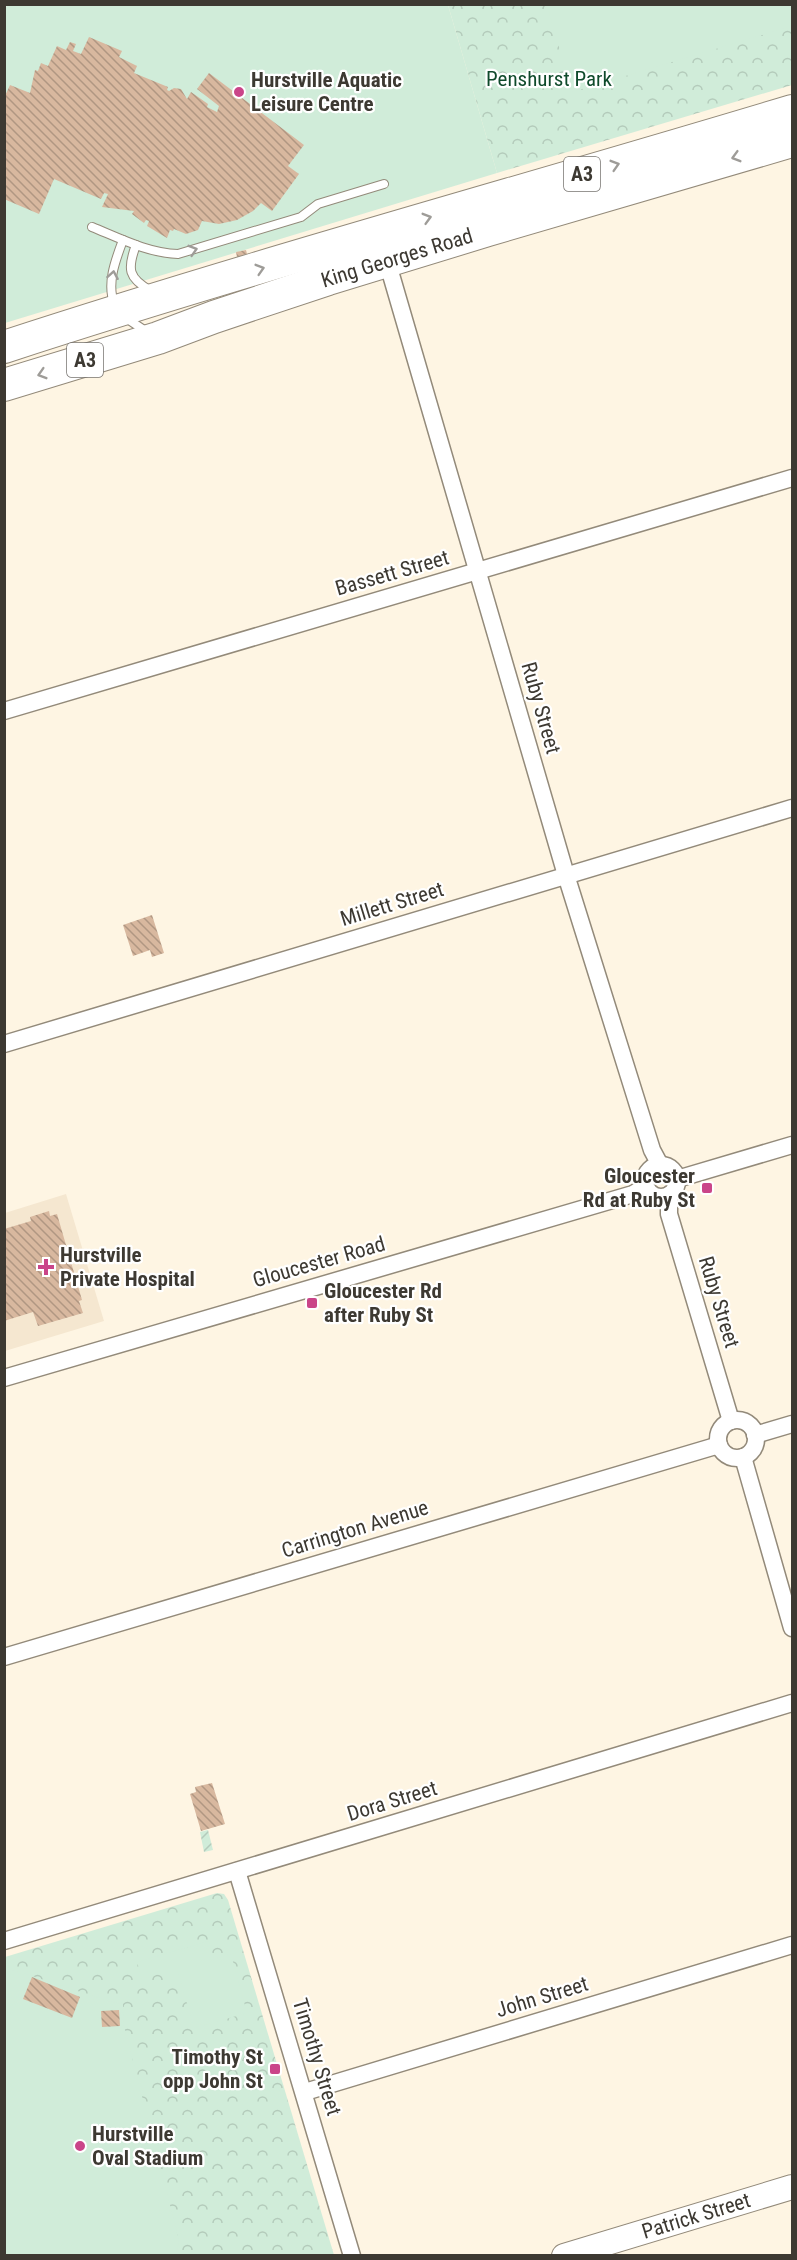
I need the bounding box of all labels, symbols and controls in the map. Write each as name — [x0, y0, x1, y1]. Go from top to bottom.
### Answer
park label: Penshurst Park — [486, 67, 612, 91]
place label: Hurstville Aquatic Leisure Centre — [251, 68, 402, 116]
marker: Hurstville Aquatic Leisure Centre — [232, 85, 246, 99]
one-way arrow — [731, 150, 742, 162]
road number: A3 — [564, 157, 600, 191]
one-way arrow — [609, 159, 620, 172]
one-way arrow — [421, 213, 432, 225]
street label: King Georges Road — [318, 224, 476, 292]
one-way arrow — [187, 245, 198, 257]
one-way arrow — [254, 264, 265, 276]
one-way arrow — [106, 271, 119, 281]
road number: A3 — [67, 343, 103, 377]
one-way arrow — [37, 367, 48, 379]
street label: Bassett Street — [332, 545, 452, 601]
street label: Ruby Street — [516, 659, 566, 757]
street label: Millett Street — [338, 877, 446, 931]
place label: Gloucester Rd at Ruby St — [583, 1164, 695, 1212]
marker: Gloucester Rd at Ruby St — [700, 1181, 714, 1195]
street label: Gloucester Road — [250, 1232, 388, 1292]
place label: Hurstville Private Hospital — [60, 1243, 195, 1291]
street label: Ruby Street — [694, 1253, 744, 1351]
marker: Hurstville Private Hospital — [37, 1258, 55, 1276]
place label: Gloucester Rd after Ruby St — [324, 1279, 442, 1327]
marker: Gloucester Rd after Ruby St — [305, 1296, 319, 1310]
street label: Carrington Avenue — [279, 1495, 431, 1563]
street label: Dora Street — [344, 1776, 440, 1826]
street label: John Street — [493, 1972, 591, 2022]
street label: Timothy Street — [288, 1996, 346, 2118]
place label: Timothy St opp John St — [163, 2045, 263, 2093]
marker: Timothy St opp John St — [268, 2062, 282, 2076]
place label: Hurstville Oval Stadium — [92, 2122, 203, 2170]
marker: Hurstville Oval Stadium — [73, 2139, 87, 2153]
street label: Patrick Street — [639, 2188, 753, 2244]

